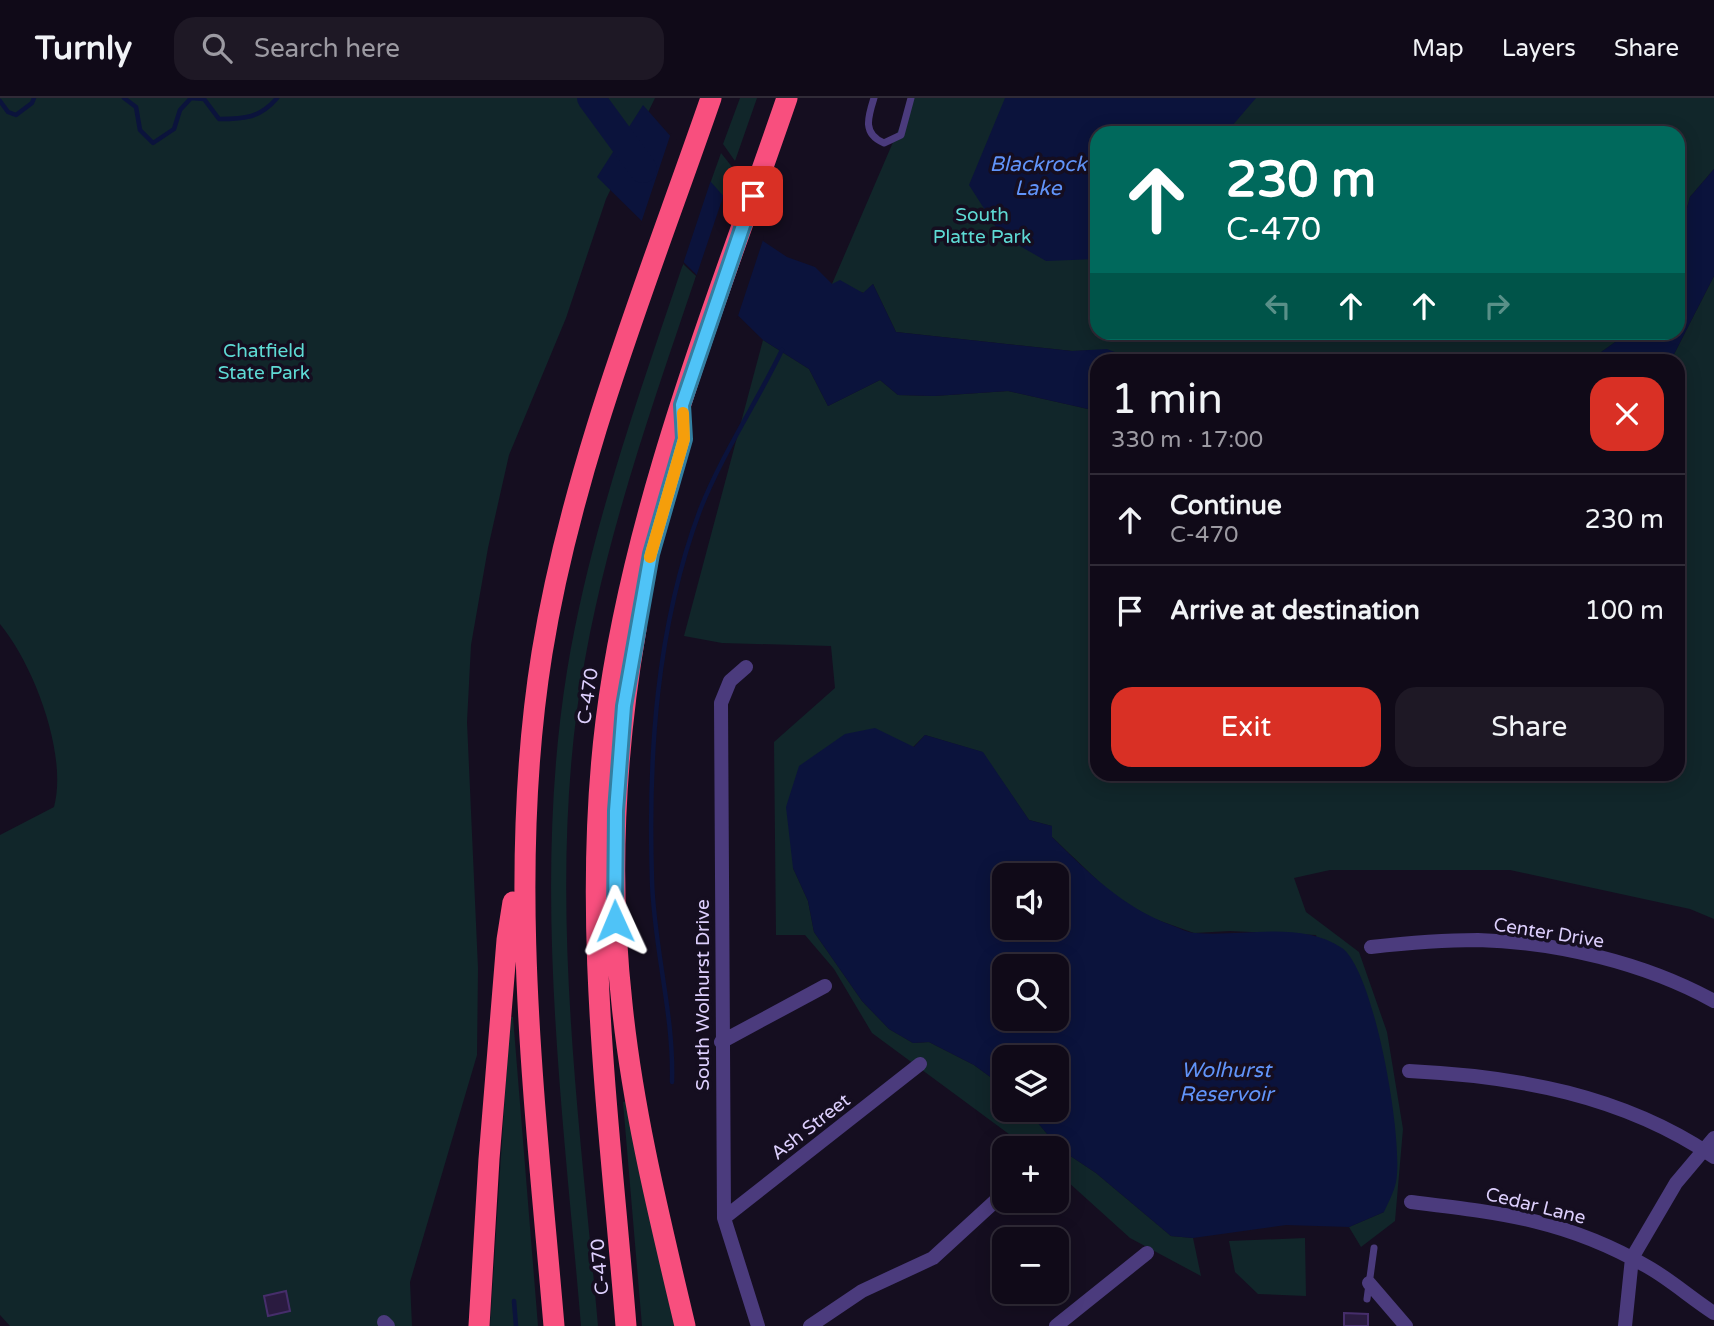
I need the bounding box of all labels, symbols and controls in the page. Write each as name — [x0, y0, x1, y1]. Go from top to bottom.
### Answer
search box — [174, 17, 664, 80]
text: Turnly — [35, 29, 132, 68]
icon: search — [198, 29, 236, 67]
text: Search here — [254, 33, 400, 64]
text: Map — [1412, 34, 1464, 63]
text: Layers — [1502, 34, 1576, 63]
text: Share — [1614, 34, 1679, 63]
text: 230 m — [1226, 151, 1376, 210]
water label: Blackrock Lake — [989, 152, 1088, 201]
icon: ahead — [1111, 154, 1202, 245]
pin — [723, 166, 783, 226]
icon: arrive — [734, 177, 772, 215]
park label: South Platte Park — [933, 204, 1031, 248]
text: C-470 — [1226, 211, 1321, 249]
icon: left — [1259, 287, 1297, 325]
icon: ahead — [1332, 287, 1370, 325]
icon: ahead — [1405, 287, 1443, 325]
icon: right — [1478, 287, 1516, 325]
park label: Chatfield State Park — [218, 340, 310, 384]
text: 1 min — [1111, 374, 1223, 425]
button: close — [1590, 377, 1664, 451]
text: 330 m · 17:00 — [1111, 426, 1263, 454]
text: Continue — [1170, 490, 1282, 521]
icon: ahead — [1111, 501, 1149, 539]
text: 230 m — [1584, 504, 1664, 535]
text: C-470 — [1170, 521, 1238, 549]
icon: arrive — [1111, 592, 1149, 630]
text: Arrive at destination — [1170, 595, 1420, 626]
text: 100 m — [1584, 595, 1664, 626]
street label: C-470 — [573, 667, 603, 726]
button: Exit — [1111, 687, 1381, 767]
button: Share — [1395, 687, 1664, 767]
map controls — [992, 863, 1069, 1304]
button: sound — [992, 863, 1069, 940]
position arrow — [578, 884, 652, 958]
street label: South Wolhurst Drive — [692, 899, 714, 1091]
street label: Center Drive — [1492, 913, 1606, 953]
button: search — [992, 954, 1069, 1031]
button: layers — [992, 1045, 1069, 1122]
water label: Wolhurst Reservoir — [1179, 1058, 1276, 1107]
street label: Ash Street — [767, 1089, 854, 1164]
button: + — [992, 1136, 1069, 1213]
street label: Cedar Lane — [1483, 1183, 1588, 1229]
button: − — [992, 1227, 1069, 1304]
street label: C-470 — [587, 1238, 613, 1296]

